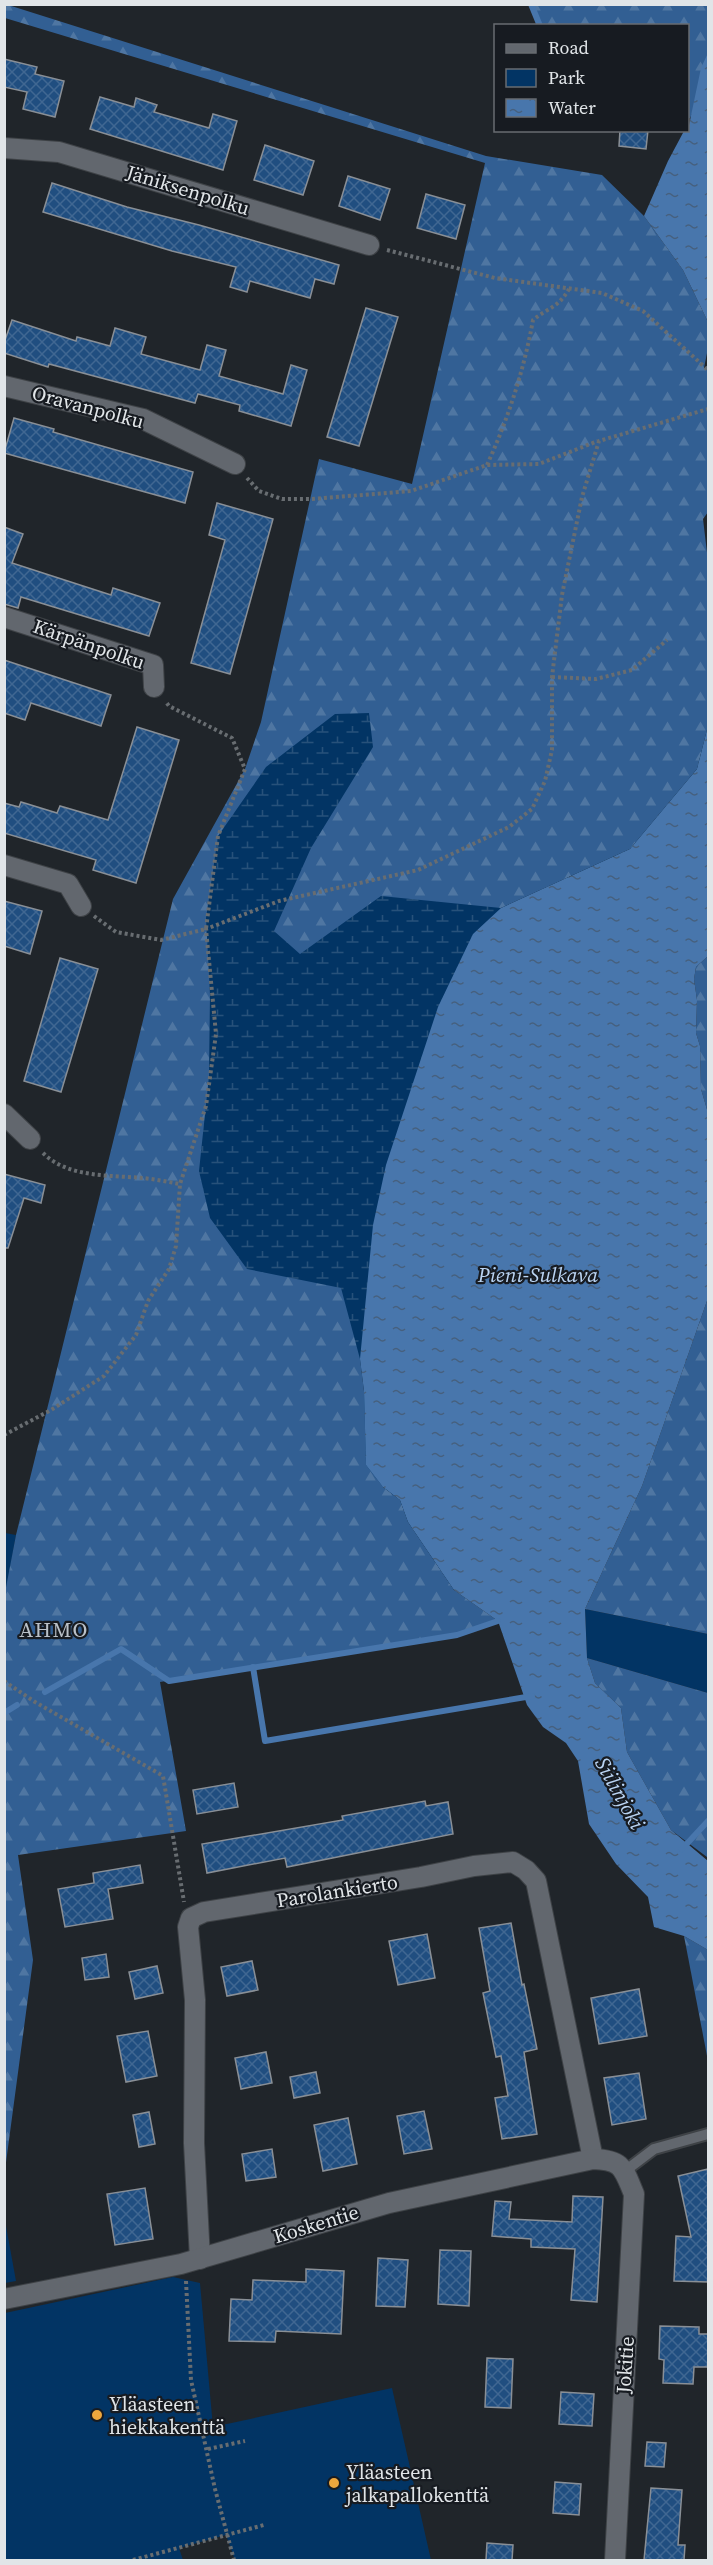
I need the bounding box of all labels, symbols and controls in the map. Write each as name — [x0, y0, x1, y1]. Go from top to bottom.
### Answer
legend — [494, 24, 689, 132]
text: Road — [548, 35, 589, 60]
text: Park — [548, 65, 585, 90]
text: Water — [548, 95, 596, 120]
street label: Jäniksenpolku — [122, 158, 253, 222]
street label: Oravanpolku — [29, 379, 147, 435]
street label: Kärpänpolku — [29, 612, 149, 676]
water label: Pieni-Sulkava — [477, 1260, 598, 1289]
district label: AHMO — [19, 1615, 89, 1644]
water label: Siilinjoki — [588, 1752, 652, 1835]
street label: Parolankierto — [274, 1868, 400, 1914]
street label: Koskentie — [270, 2198, 362, 2250]
street label: Jokitie — [609, 2335, 641, 2396]
place label: Yläasteen hiekkakenttä — [109, 2390, 226, 2441]
marker: Yläasteen hiekkakenttä — [90, 2408, 104, 2422]
place label: Yläasteen jalkapallokenttä — [344, 2458, 490, 2509]
marker: Yläasteen jalkapallokenttä — [327, 2476, 341, 2490]

